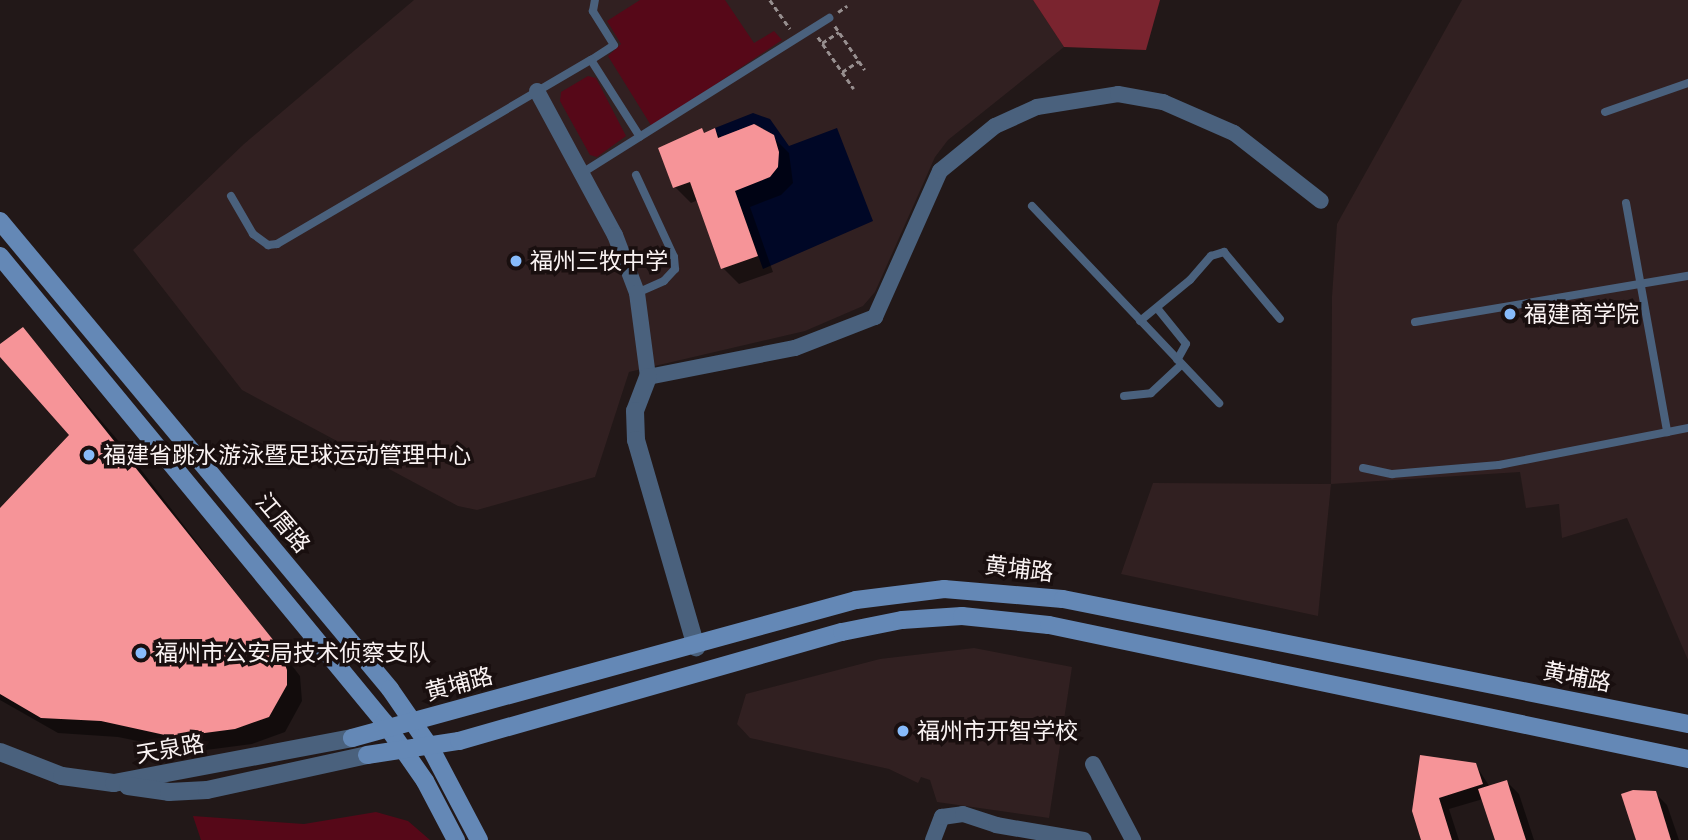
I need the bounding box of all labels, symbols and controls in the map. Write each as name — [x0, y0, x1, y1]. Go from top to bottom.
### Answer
place label: 福州三牧中学 — [530, 247, 668, 275]
marker: 福州三牧中学 — [508, 253, 524, 269]
place label: 福建商学院 — [1524, 300, 1639, 328]
marker: 福建商学院 — [1502, 306, 1518, 322]
place label: 福建省跳水游泳暨足球运动管理中心 — [103, 441, 471, 469]
marker: 福建省跳水游泳暨足球运动管理中心 — [81, 447, 97, 463]
street label: 江厝路 — [250, 488, 316, 558]
street label: 黄埔路 — [983, 551, 1055, 587]
place label: 福州市公安局技术侦察支队 — [155, 639, 431, 667]
marker: 福州市公安局技术侦察支队 — [133, 645, 149, 661]
street label: 黄埔路 — [1541, 657, 1613, 697]
street label: 黄埔路 — [422, 662, 496, 706]
place label: 福州市开智学校 — [917, 717, 1078, 745]
marker: 福州市开智学校 — [895, 723, 911, 739]
street label: 天泉路 — [134, 729, 206, 769]

